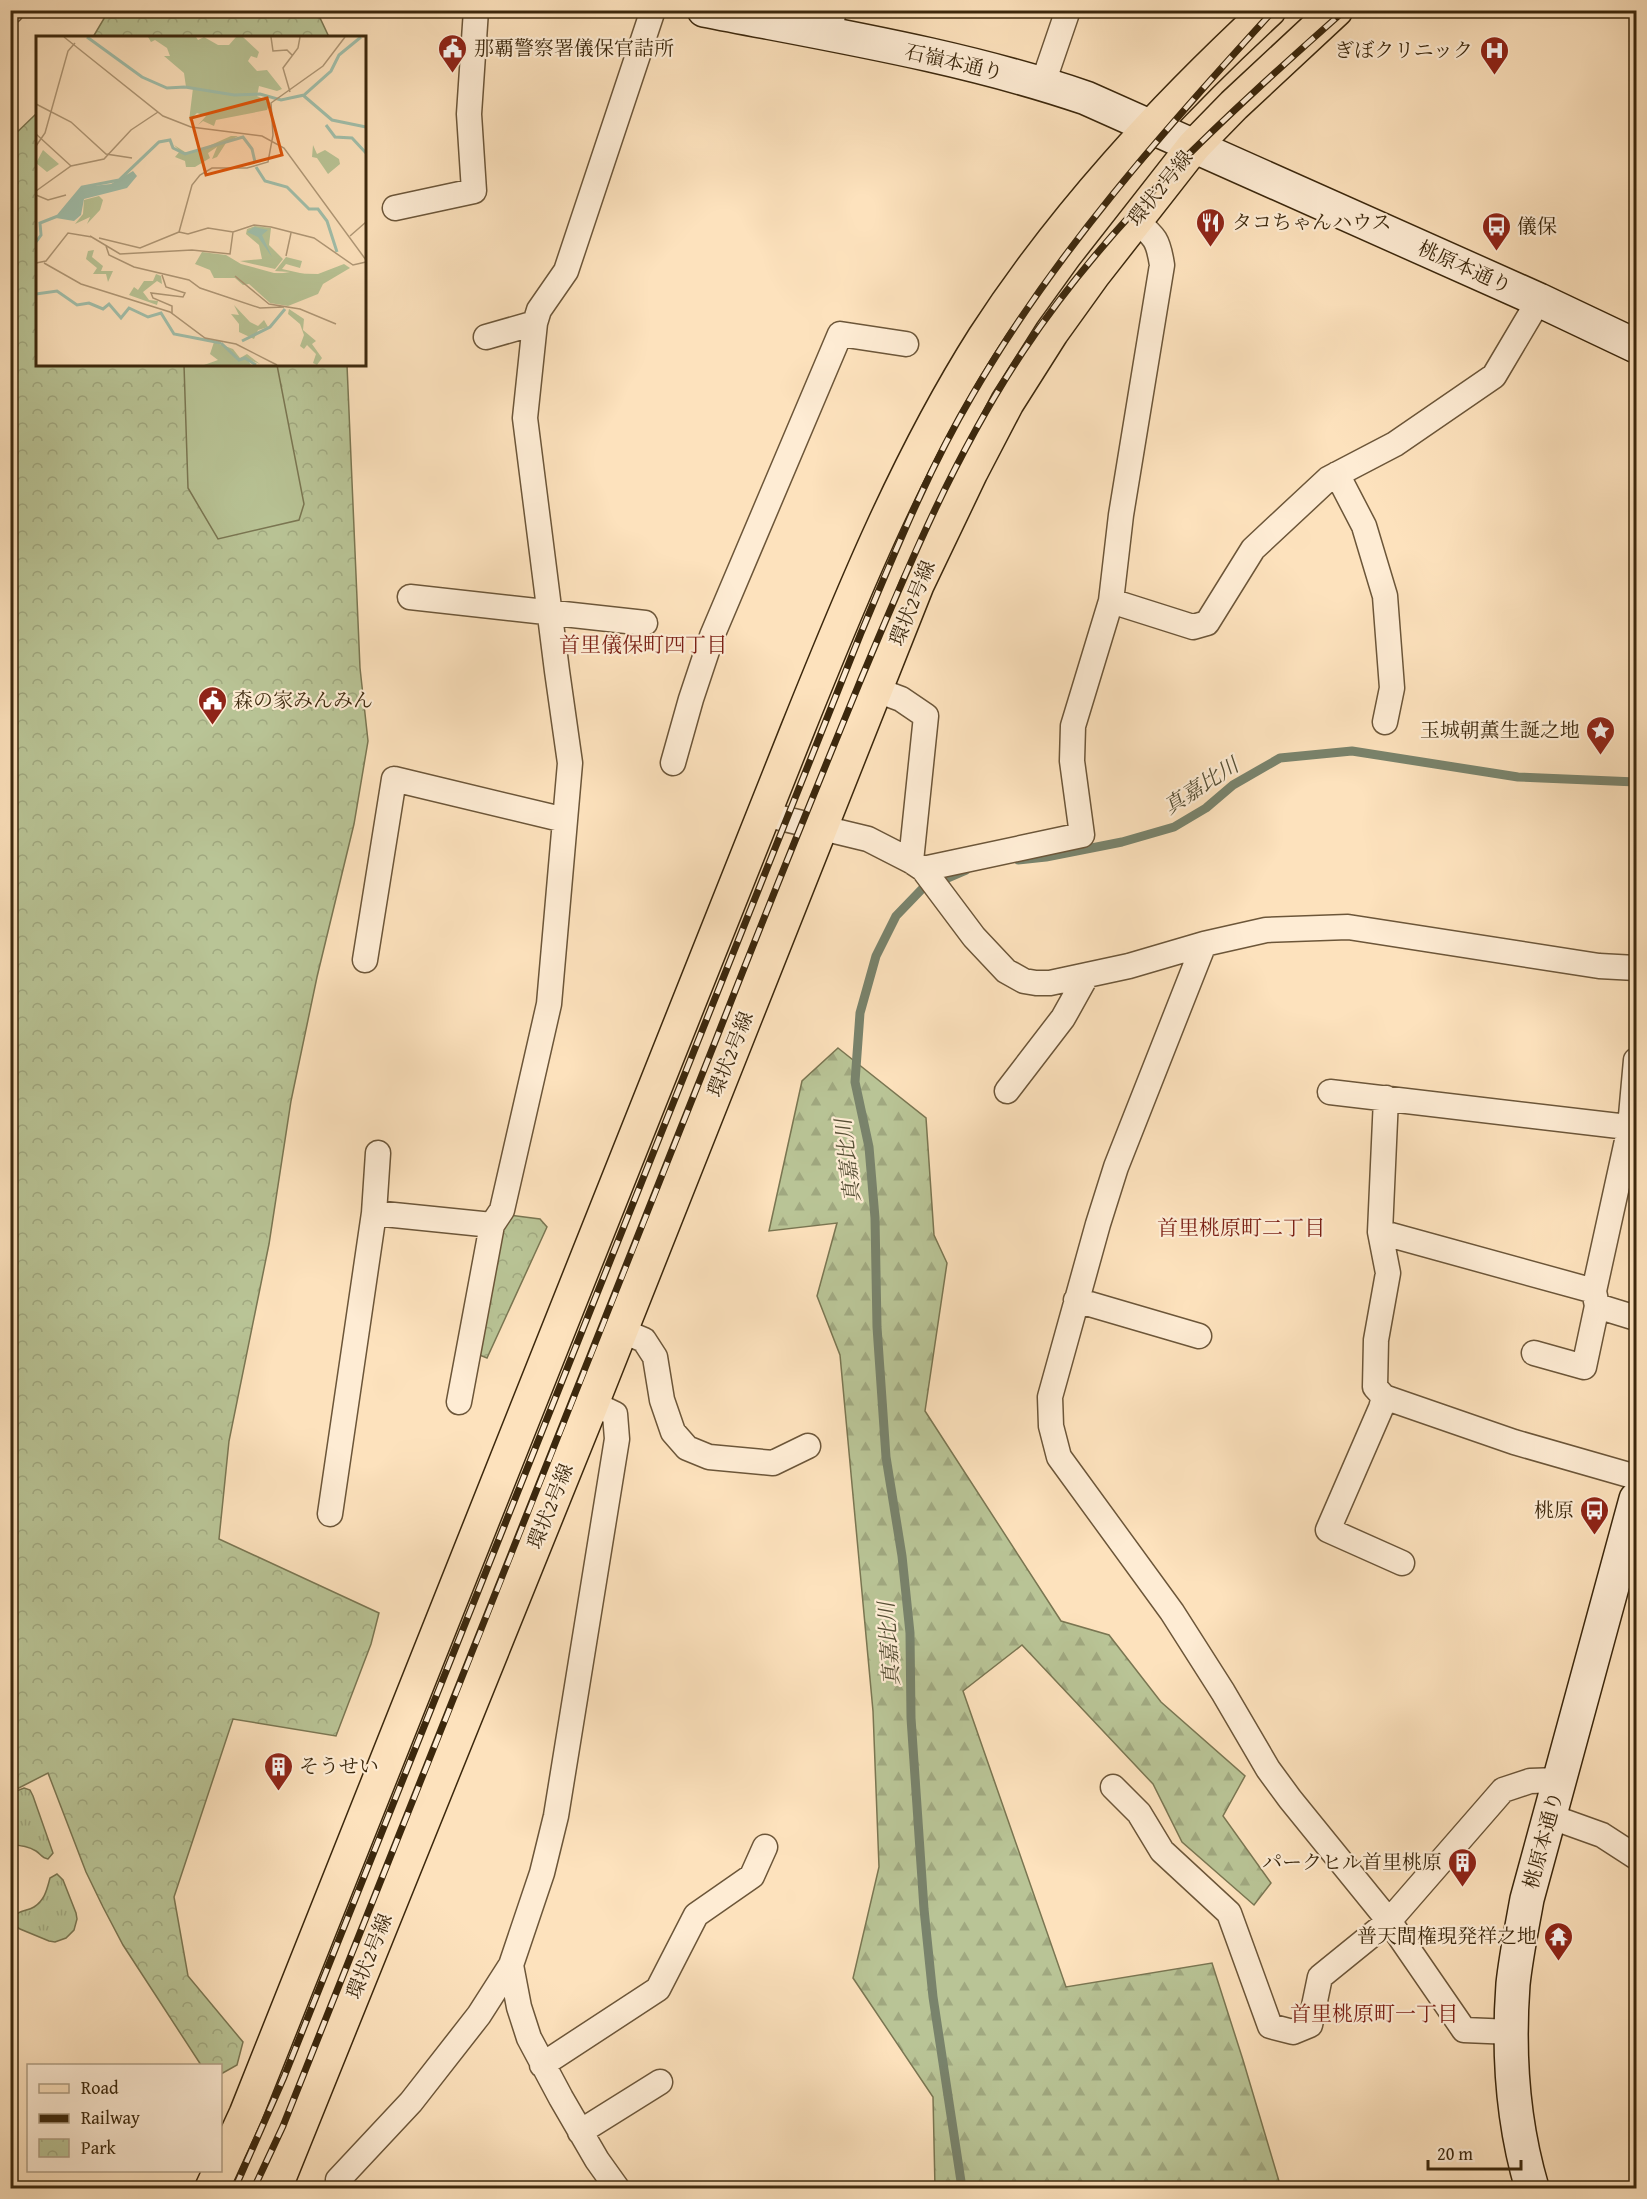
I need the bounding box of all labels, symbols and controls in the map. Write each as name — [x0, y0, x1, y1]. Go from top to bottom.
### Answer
public building icon: 那覇警察署儀保官詰所 — [437, 32, 469, 74]
place label: 那覇警察署儀保官詰所 — [474, 33, 674, 62]
hospital icon: ぎぼクリニック — [1478, 34, 1510, 76]
place label: ぎぼクリニック — [1334, 35, 1473, 64]
inset map — [36, 36, 366, 366]
street label: 石嶺本通り — [902, 36, 1006, 87]
street label: 環状2号線 — [1120, 144, 1199, 232]
restaurant icon: タコちゃんハウス — [1195, 206, 1227, 248]
place label: タコちゃんハウス — [1232, 207, 1391, 236]
bus stop icon: 儀保 — [1480, 210, 1512, 252]
place label: 儀保 — [1517, 211, 1557, 240]
street label: 桃原本通り — [1414, 233, 1517, 300]
street label: 環状2号線 — [881, 556, 942, 650]
district label: 首里儀保町四丁目 — [559, 629, 727, 660]
public building icon: 森の家みんみん — [196, 684, 228, 726]
place label: 森の家みんみん — [233, 685, 373, 714]
place icon: 玉城朝薫生誕之地 — [1585, 714, 1617, 756]
place label: 玉城朝薫生誕之地 — [1420, 715, 1580, 744]
water label: 真嘉比川 — [1157, 749, 1246, 821]
street label: 環状2号線 — [699, 1007, 760, 1101]
water label: 真嘉比川 — [827, 1116, 868, 1205]
district label: 首里桃原町二丁目 — [1157, 1212, 1325, 1243]
street label: 環状2号線 — [519, 1459, 580, 1553]
bus stop icon: 桃原 — [1579, 1494, 1611, 1536]
place label: 桃原 — [1534, 1495, 1574, 1524]
water label: 真嘉比川 — [870, 1599, 907, 1687]
building icon: そうせい — [262, 1750, 294, 1792]
place label: そうせい — [299, 1751, 379, 1780]
street label: 桃原本通り — [1516, 1788, 1569, 1892]
building icon: パークヒル首里桃原 — [1447, 1846, 1479, 1888]
place label: パークヒル首里桃原 — [1262, 1847, 1442, 1876]
street label: 環状2号線 — [338, 1909, 399, 2003]
temple icon: 普天間権現発祥之地 — [1542, 1920, 1574, 1962]
place label: 普天間権現発祥之地 — [1357, 1921, 1537, 1950]
district label: 首里桃原町一丁目 — [1290, 1998, 1458, 2029]
legend — [27, 2064, 222, 2172]
text: Road — [81, 2074, 119, 2101]
text: Railway — [81, 2104, 140, 2131]
scale bar — [1428, 2133, 1521, 2171]
text: Park — [81, 2134, 117, 2161]
text: 20 m — [1437, 2140, 1473, 2167]

